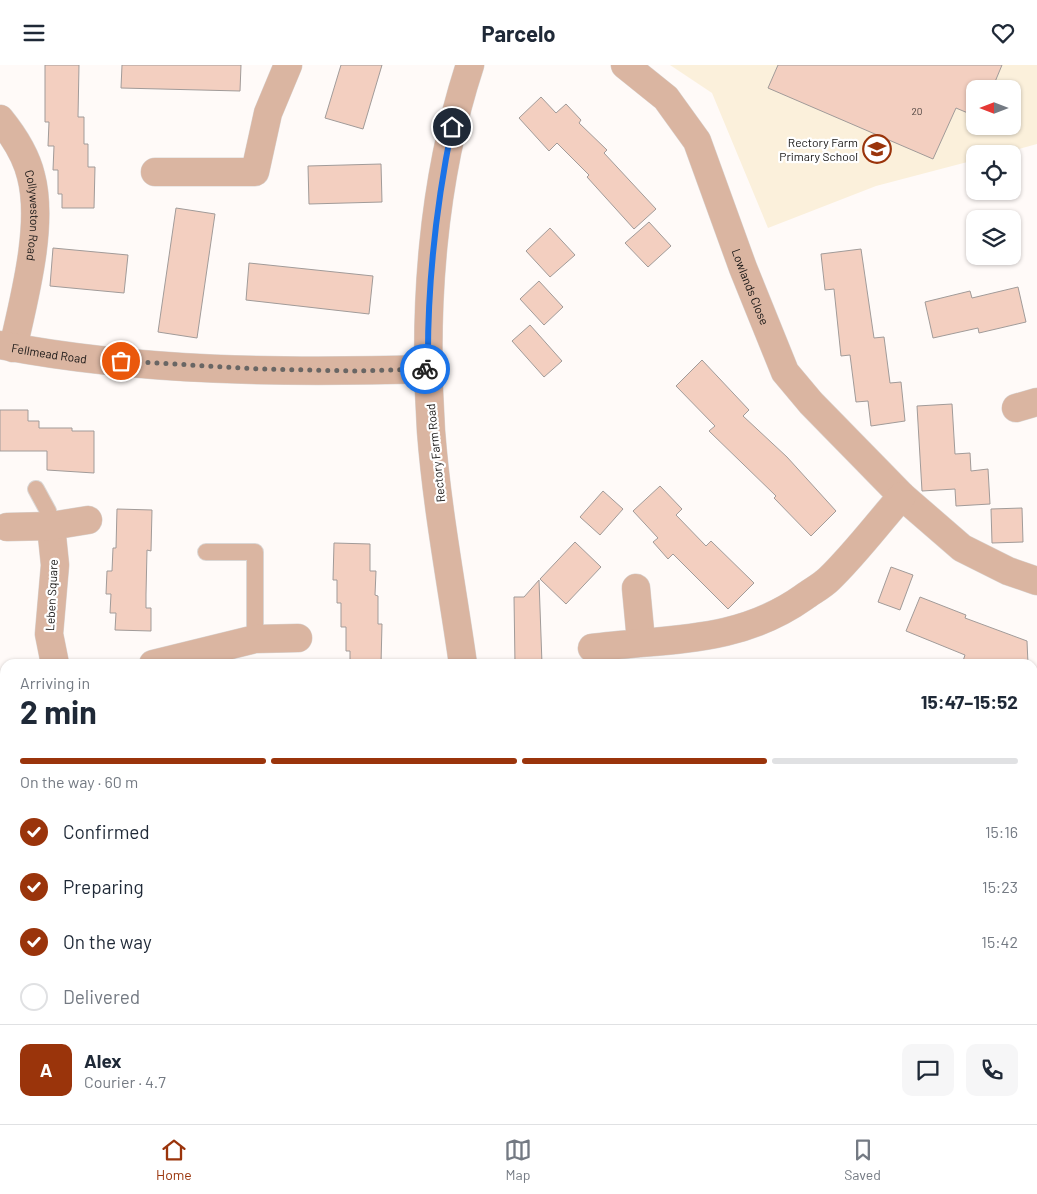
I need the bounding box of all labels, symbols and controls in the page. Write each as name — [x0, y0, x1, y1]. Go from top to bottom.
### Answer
icon: menu — [20, 19, 48, 47]
icon: heart — [989, 19, 1017, 47]
text: Parcelo — [481, 20, 556, 46]
north arrow — [966, 80, 1021, 135]
map controls — [966, 80, 1021, 265]
house number: 20 — [911, 105, 923, 117]
pin — [431, 106, 473, 148]
icon: home — [438, 113, 466, 141]
school or university icon: Rectory Farm Primary School — [862, 134, 892, 164]
place label: Rectory Farm Primary School — [779, 135, 858, 163]
button: locate — [966, 145, 1021, 200]
street label: Collyweston Road — [23, 168, 42, 262]
button: layers — [966, 210, 1021, 265]
street label: Lowlands Close — [730, 247, 772, 327]
street label: Fellmead Road — [10, 340, 88, 365]
pin — [100, 340, 142, 382]
courier — [400, 344, 450, 394]
icon: bag — [107, 347, 135, 375]
icon: bike — [411, 355, 439, 383]
street label: Rectory Farm Road — [423, 403, 447, 503]
street label: Leben Square — [42, 559, 60, 631]
text: Arriving in — [20, 673, 90, 692]
text: 15:47–15:52 — [921, 690, 1018, 713]
text: 2 min — [20, 692, 97, 730]
text: On the way · 60 m — [20, 772, 138, 791]
icon: check — [20, 818, 48, 846]
text: Confirmed — [63, 820, 150, 843]
text: 15:16 — [985, 822, 1018, 841]
icon: check — [20, 873, 48, 901]
text: Preparing — [63, 875, 144, 898]
text: 15:23 — [982, 877, 1018, 896]
icon: check — [20, 928, 48, 956]
text: On the way — [63, 930, 152, 953]
text: 15:42 — [981, 932, 1018, 951]
text: Delivered — [63, 985, 140, 1008]
button: chat — [902, 1044, 954, 1096]
button: phone — [966, 1044, 1018, 1096]
text: Alex — [84, 1049, 122, 1072]
text: A — [40, 1058, 52, 1081]
text: Courier · 4.7 — [84, 1072, 166, 1091]
tab: Home — [156, 1136, 192, 1183]
tab: Map — [504, 1136, 532, 1183]
tab: Saved — [844, 1136, 881, 1183]

